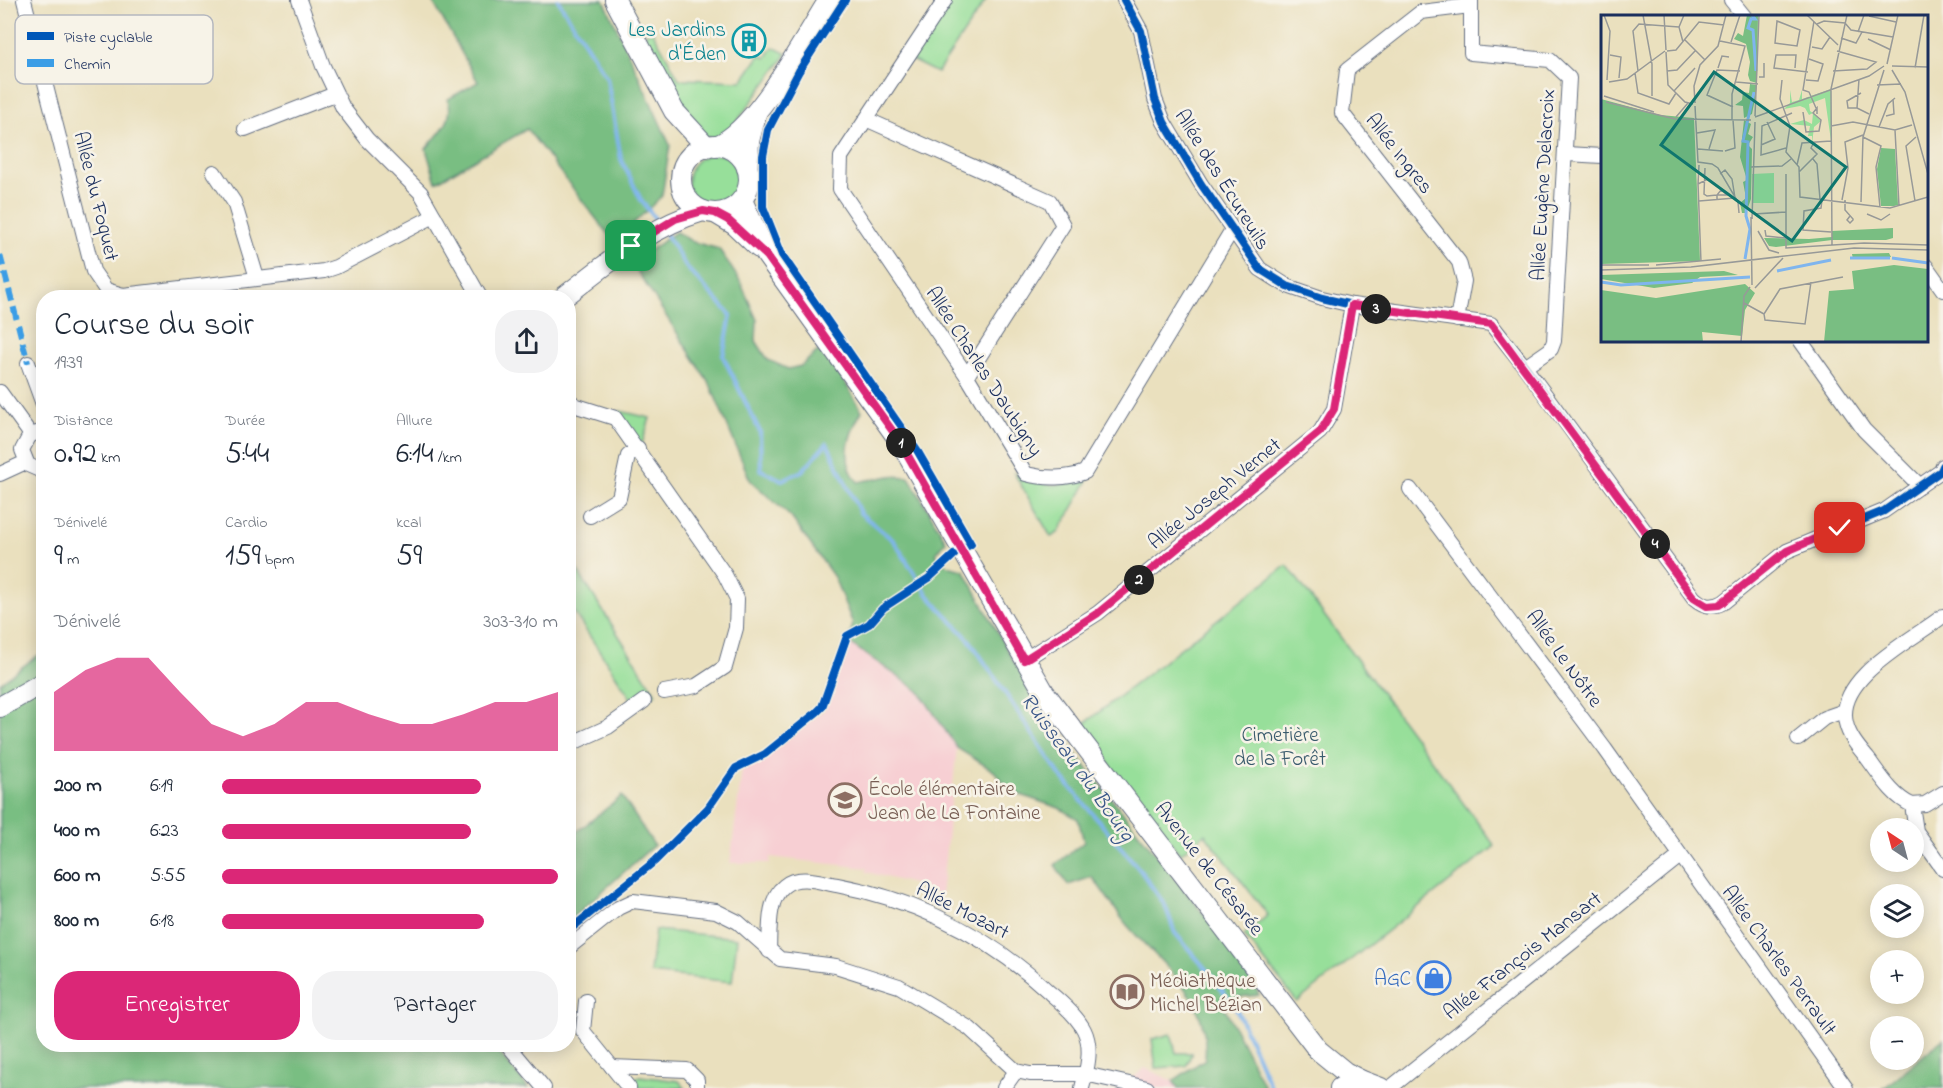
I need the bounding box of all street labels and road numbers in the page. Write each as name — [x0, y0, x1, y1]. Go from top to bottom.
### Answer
street label: Allée Eugène Delacroix — [1524, 88, 1566, 282]
street label: Allée des Écureuils — [1166, 104, 1277, 256]
street label: Allée Ingres — [1356, 107, 1440, 202]
street label: Allée du Foquet — [64, 128, 126, 265]
street label: Allée Charles Daubigny — [915, 281, 1050, 464]
street label: Allée Joseph Vernet — [1142, 431, 1288, 558]
street label: Allée Le Nôtre — [1518, 604, 1610, 715]
street label: Avenue de Césarée — [1146, 796, 1271, 943]
street label: Allée Mozart — [910, 875, 1014, 948]
street label: Allée Charles Perrault — [1713, 880, 1843, 1043]
street label: Allée François Mansart — [1437, 885, 1609, 1028]

